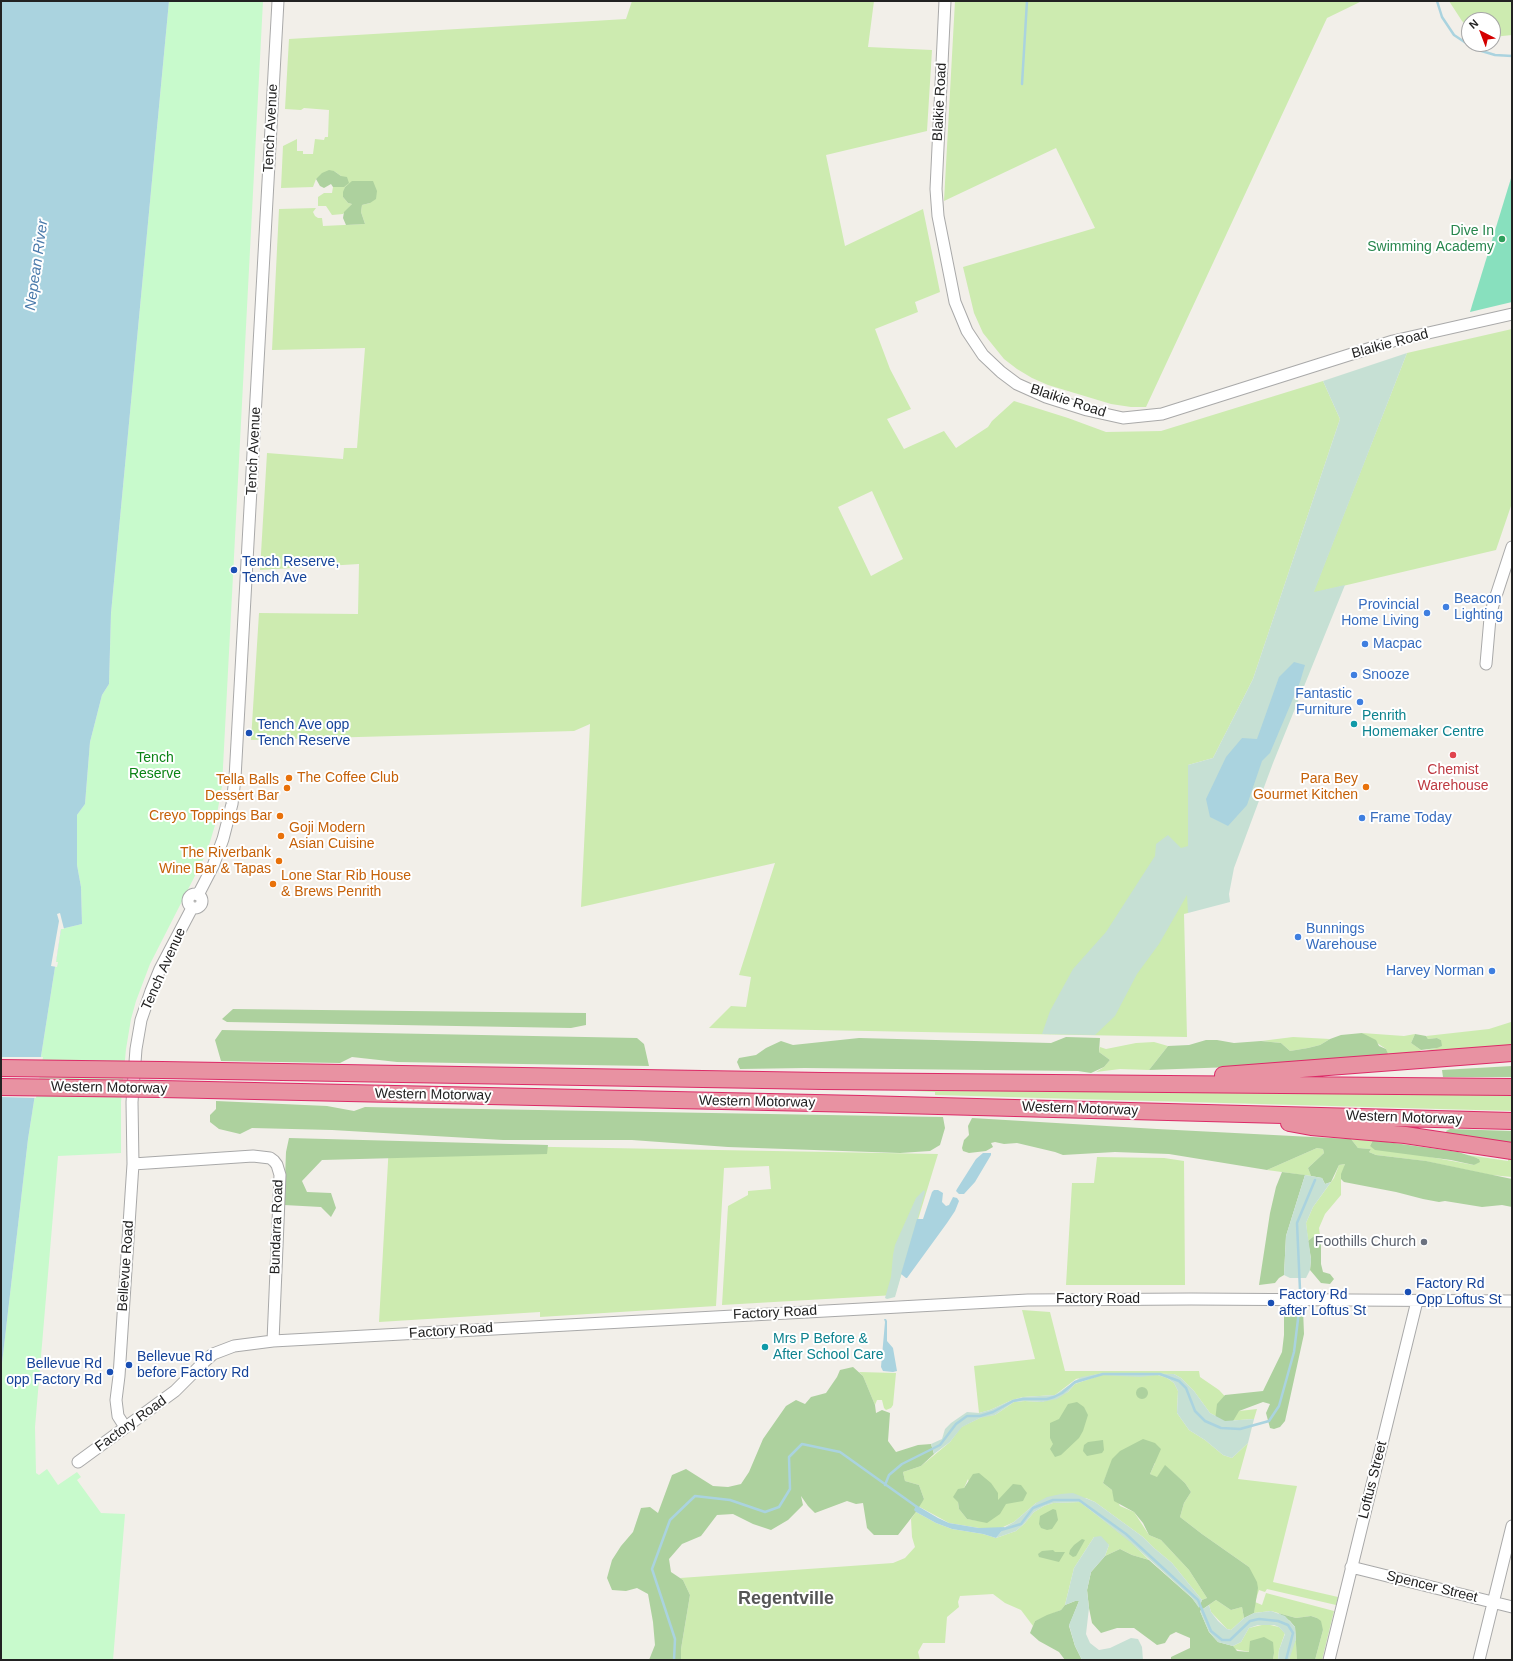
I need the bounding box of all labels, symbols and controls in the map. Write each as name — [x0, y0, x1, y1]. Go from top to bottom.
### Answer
north arrow — [1461, 12, 1501, 52]
text: N — [1467, 17, 1481, 31]
street label: Blaikie Road — [930, 62, 950, 142]
street label: Tench Avenue — [260, 83, 282, 173]
water label: Nepean River — [22, 218, 52, 312]
place label: Dive In Swimming Academy — [1367, 223, 1494, 256]
marker: Dive In Swimming Academy — [1497, 234, 1507, 244]
street label: Blaikie Road — [1350, 326, 1430, 362]
street label: Blaikie Road — [1028, 381, 1108, 421]
street label: Tench Avenue — [243, 406, 265, 496]
place label: Tench Reserve, Tench Ave — [242, 554, 339, 586]
marker: Tench Reserve, Tench Ave — [229, 565, 239, 575]
place label: Beacon Lighting — [1454, 591, 1503, 624]
place label: Provincial Home Living — [1341, 597, 1419, 630]
marker: Beacon Lighting — [1441, 602, 1451, 612]
marker: Provincial Home Living — [1422, 608, 1432, 618]
place label: Macpac — [1373, 636, 1422, 652]
marker: Macpac — [1360, 639, 1370, 649]
place label: Snooze — [1362, 667, 1409, 683]
marker: Snooze — [1349, 670, 1359, 680]
place label: Fantastic Furniture — [1295, 686, 1352, 718]
marker: Fantastic Furniture — [1355, 697, 1365, 707]
place label: Penrith Homemaker Centre — [1362, 708, 1484, 740]
place label: Tench Ave opp Tench Reserve — [257, 717, 350, 750]
marker: Penrith Homemaker Centre — [1349, 719, 1359, 729]
marker: Tench Ave opp Tench Reserve — [244, 728, 254, 738]
park label: Tench Reserve — [129, 750, 181, 782]
marker: Chemist Warehouse — [1448, 750, 1458, 760]
place label: Chemist Warehouse — [1417, 762, 1489, 794]
place label: The Coffee Club — [297, 770, 399, 786]
place label: Para Bey Gourmet Kitchen — [1253, 771, 1358, 804]
place label: Tella Balls Dessert Bar — [205, 772, 279, 804]
marker: The Coffee Club — [284, 773, 294, 783]
marker: Para Bey Gourmet Kitchen — [1361, 782, 1371, 792]
marker: Tella Balls Dessert Bar — [282, 783, 292, 793]
place label: Creyo Toppings Bar — [149, 808, 272, 824]
place label: Frame Today — [1370, 810, 1452, 826]
marker: Creyo Toppings Bar — [275, 811, 285, 821]
marker: Frame Today — [1357, 813, 1367, 823]
place label: Goji Modern Asian Cuisine — [289, 820, 375, 852]
marker: Goji Modern Asian Cuisine — [276, 831, 286, 841]
place label: The Riverbank Wine Bar & Tapas — [159, 845, 271, 878]
marker: The Riverbank Wine Bar & Tapas — [274, 856, 284, 866]
place label: Lone Star Rib House & Brews Penrith — [281, 868, 411, 900]
marker: Lone Star Rib House & Brews Penrith — [268, 879, 278, 889]
place label: Bunnings Warehouse — [1306, 921, 1377, 954]
street label: Tench Avenue — [138, 925, 190, 1013]
marker: Bunnings Warehouse — [1293, 932, 1303, 942]
place label: Harvey Norman — [1386, 963, 1484, 979]
marker: Harvey Norman — [1487, 966, 1497, 976]
street label: Western Motorway — [51, 1079, 167, 1097]
street label: Western Motorway — [375, 1086, 491, 1104]
street label: Western Motorway — [699, 1093, 815, 1111]
street label: Western Motorway — [1022, 1099, 1138, 1119]
street label: Western Motorway — [1346, 1108, 1462, 1128]
street label: Bundarra Road — [267, 1179, 287, 1275]
street label: Bellevue Road — [114, 1220, 138, 1312]
place label: Foothills Church — [1315, 1234, 1416, 1250]
marker: Foothills Church — [1419, 1237, 1429, 1247]
place label: Factory Rd Opp Loftus St — [1416, 1276, 1502, 1308]
place label: Factory Rd after Loftus St — [1279, 1287, 1366, 1320]
marker: Factory Rd Opp Loftus St — [1403, 1287, 1413, 1297]
street label: Factory Road — [1056, 1291, 1140, 1307]
marker: Factory Rd after Loftus St — [1266, 1298, 1276, 1308]
street label: Factory Road — [733, 1302, 817, 1324]
street label: Factory Road — [408, 1320, 494, 1342]
place label: Mrs P Before & After School Care — [773, 1331, 883, 1364]
marker: Mrs P Before & After School Care — [760, 1342, 770, 1352]
place label: Bellevue Rd before Factory Rd — [137, 1349, 249, 1382]
place label: Bellevue Rd opp Factory Rd — [6, 1356, 102, 1388]
marker: Bellevue Rd before Factory Rd — [124, 1360, 134, 1370]
marker: Bellevue Rd opp Factory Rd — [105, 1367, 115, 1377]
street label: Factory Road — [92, 1393, 170, 1455]
street label: Loftus Street — [1355, 1439, 1391, 1521]
street label: Spencer Street — [1385, 1568, 1479, 1606]
district label: Regentville — [738, 1588, 834, 1610]

